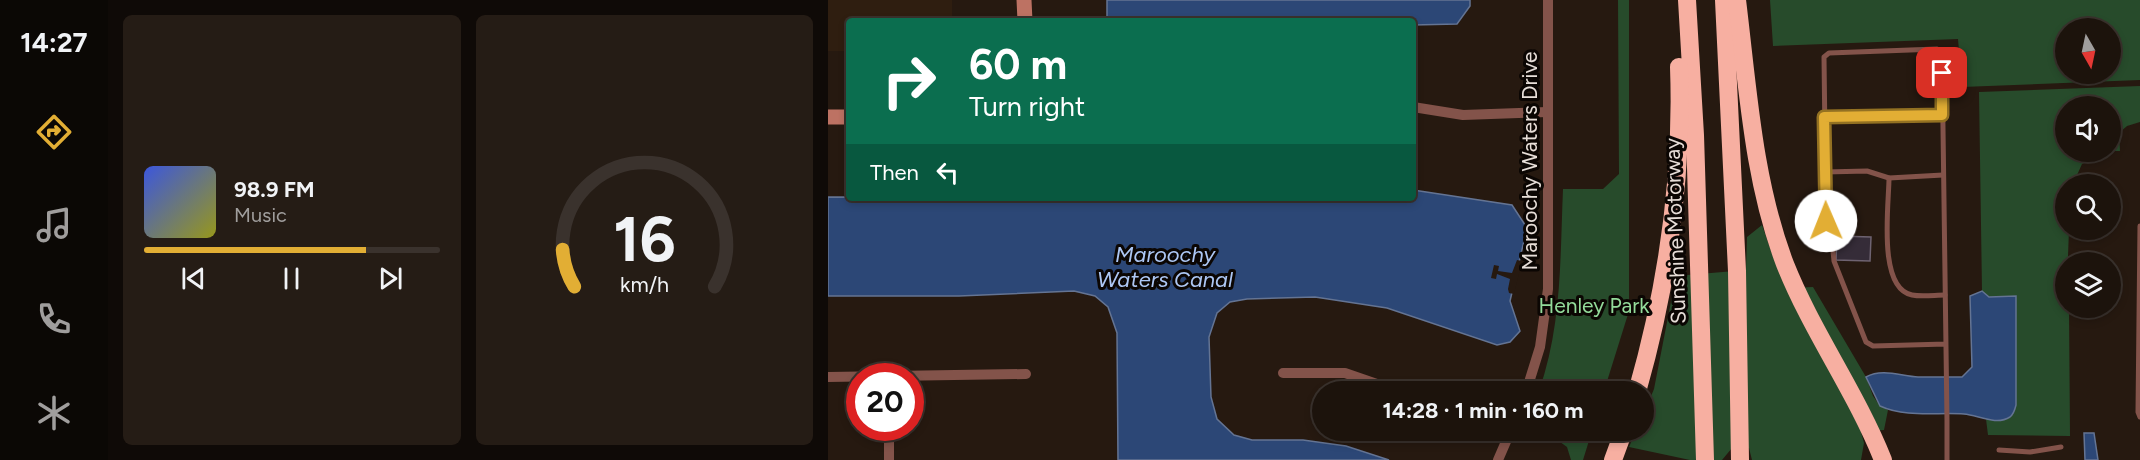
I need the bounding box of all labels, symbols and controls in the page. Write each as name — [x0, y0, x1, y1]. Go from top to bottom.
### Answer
north arrow — [2055, 18, 2121, 84]
map controls — [2055, 18, 2121, 318]
text: 14:27 — [20, 26, 88, 59]
text: 60 m — [969, 39, 1067, 90]
icon: right — [870, 42, 948, 120]
pin — [1916, 47, 1967, 98]
street label: Maroochy Waters Drive — [1517, 51, 1542, 271]
icon: arrive — [1925, 56, 1958, 89]
text: Turn right — [969, 90, 1085, 123]
button: sound — [2055, 96, 2121, 162]
icon: directions — [33, 111, 75, 153]
street label: Sunshine Motorway — [1659, 138, 1691, 324]
icon: left — [931, 156, 964, 189]
text: Then — [870, 159, 919, 186]
button: search — [2055, 174, 2121, 240]
text: 98.9 FM — [234, 176, 315, 203]
position arrow — [1794, 189, 1858, 253]
text: 16 — [613, 202, 676, 277]
text: Music — [234, 203, 287, 227]
icon: music — [33, 204, 75, 246]
water label: Maroochy Waters Canal — [1097, 241, 1233, 293]
button: layers — [2055, 252, 2121, 318]
icon: previous — [177, 262, 210, 295]
icon: pause — [275, 262, 308, 295]
icon: next — [374, 262, 407, 295]
text: km/h — [620, 272, 669, 297]
park label: Henley Park — [1539, 293, 1650, 318]
icon: phone — [33, 298, 75, 340]
speed limit sign: 20 — [846, 363, 924, 441]
icon: climate — [33, 392, 75, 434]
text: 14:28 · 1 min · 160 m — [1382, 397, 1584, 424]

